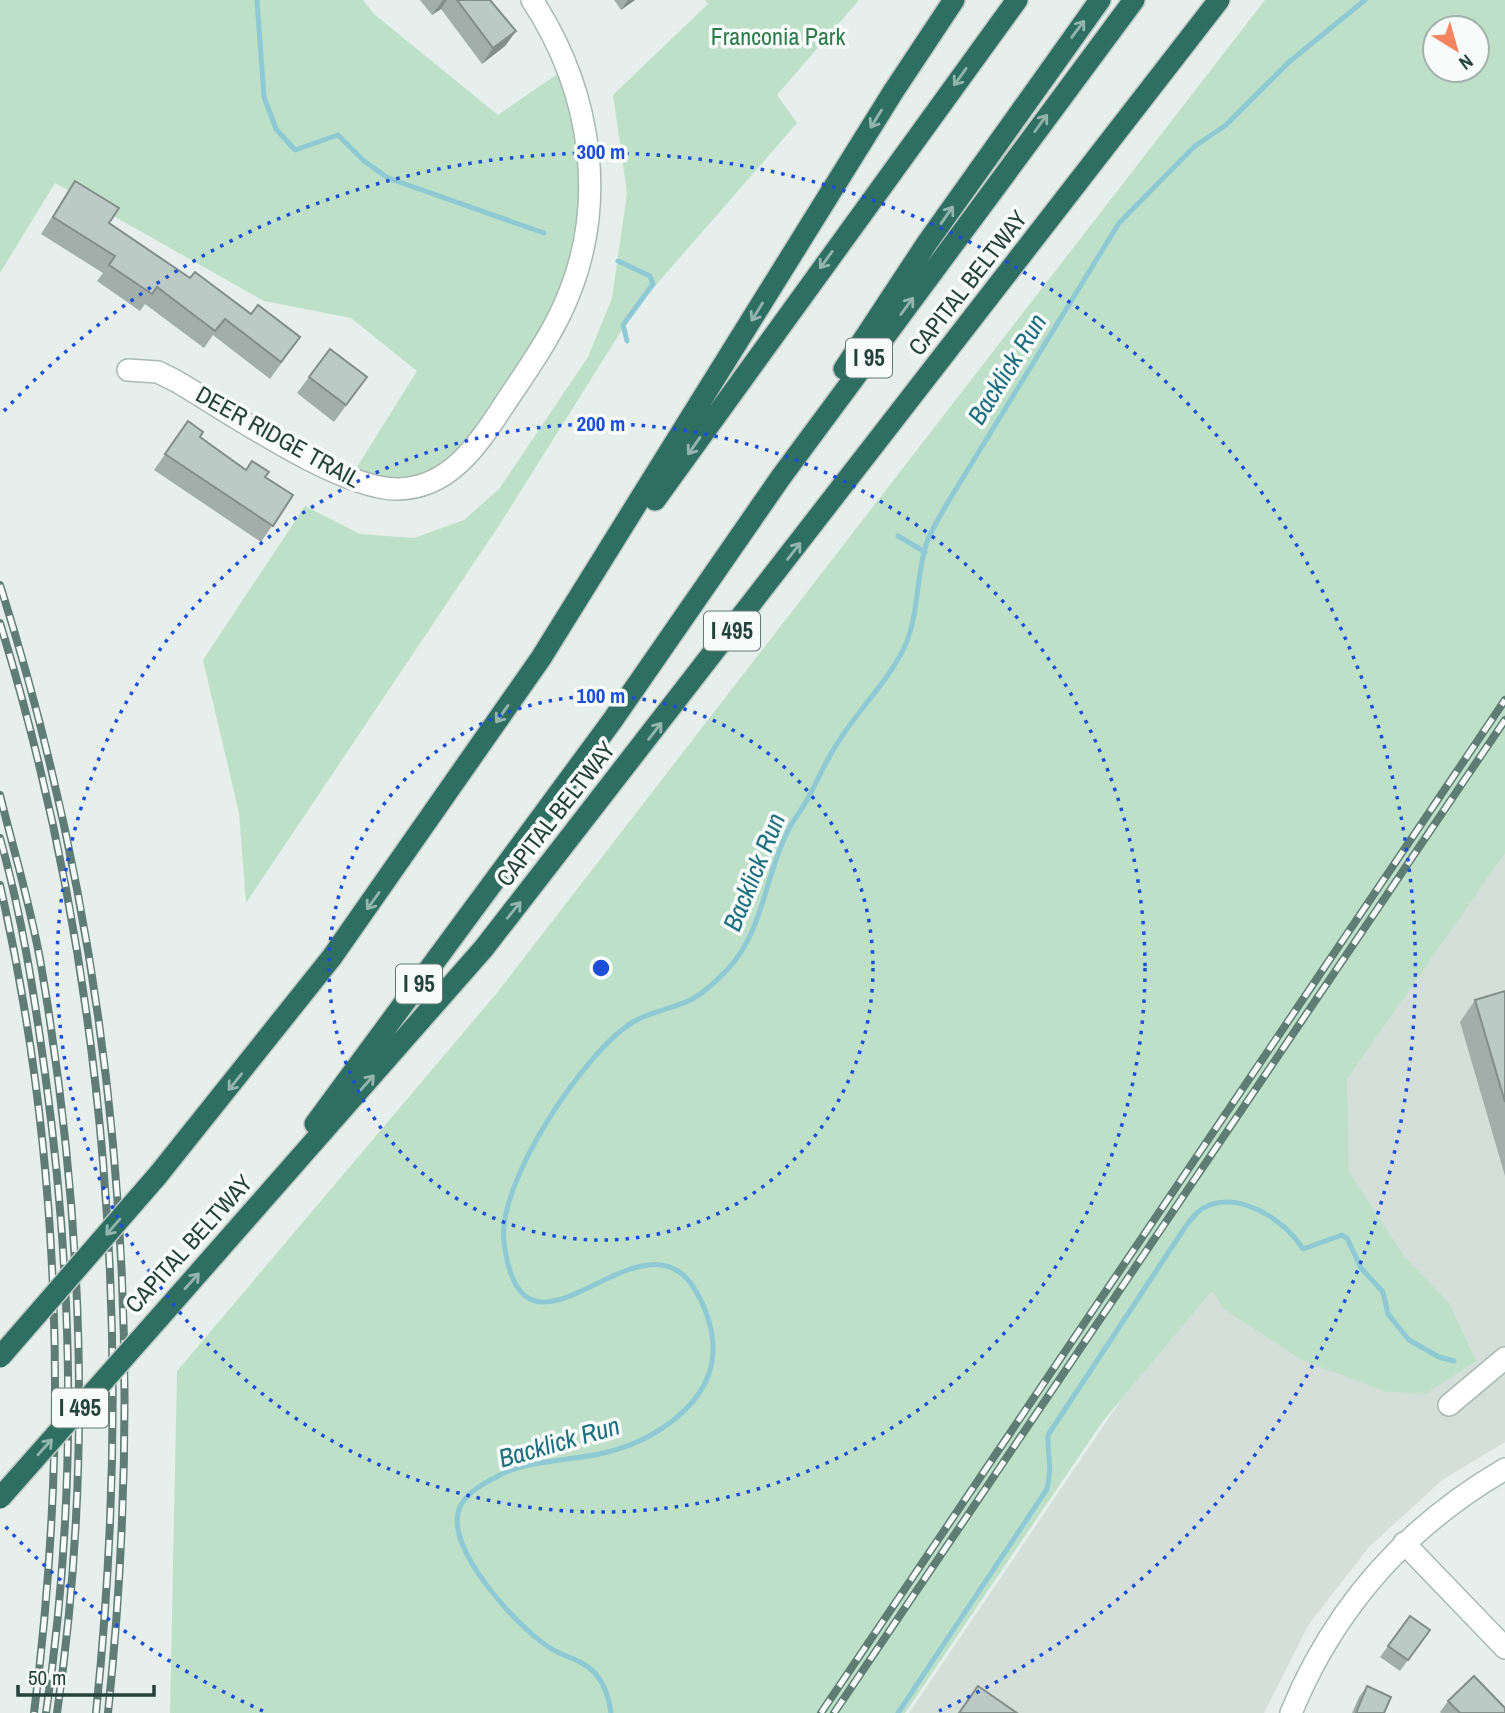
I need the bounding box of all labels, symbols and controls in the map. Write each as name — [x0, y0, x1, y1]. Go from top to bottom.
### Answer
north arrow — [1421, 14, 1491, 84]
park label: Franconia Park — [711, 20, 845, 52]
one-way arrow — [1071, 20, 1086, 39]
text: N — [1454, 49, 1479, 76]
one-way arrow — [953, 67, 968, 85]
one-way arrow — [869, 108, 883, 128]
one-way arrow — [1033, 113, 1048, 132]
text: 300 m — [577, 137, 625, 166]
street label: CAPITAL BELTWAY — [900, 203, 1034, 362]
one-way arrow — [940, 206, 954, 225]
one-way arrow — [819, 250, 833, 269]
one-way arrow — [899, 297, 914, 316]
one-way arrow — [749, 302, 763, 322]
water label: Backlick Run — [959, 307, 1054, 431]
road number: I 95 — [846, 338, 892, 378]
street label: DEER RIDGE TRAIL — [191, 378, 366, 495]
text: 200 m — [577, 409, 625, 438]
one-way arrow — [687, 436, 701, 455]
one-way arrow — [786, 542, 801, 561]
road number: I 495 — [704, 611, 760, 650]
text: 100 m — [577, 681, 625, 710]
one-way arrow — [495, 704, 510, 723]
one-way arrow — [647, 722, 662, 740]
street label: CAPITAL BELTWAY — [488, 734, 622, 893]
water label: Backlick Run — [714, 808, 793, 936]
one-way arrow — [365, 891, 380, 910]
one-way arrow — [507, 901, 522, 919]
centre of rings — [589, 956, 613, 980]
road number: I 95 — [396, 965, 442, 1004]
one-way arrow — [227, 1072, 243, 1090]
one-way arrow — [359, 1075, 375, 1093]
street label: CAPITAL BELTWAY — [118, 1167, 259, 1319]
one-way arrow — [105, 1218, 121, 1236]
one-way arrow — [184, 1272, 200, 1290]
road number: I 495 — [52, 1388, 108, 1428]
water label: Backlick Run — [494, 1408, 623, 1475]
one-way arrow — [37, 1438, 53, 1456]
scale bar — [18, 1654, 154, 1698]
text: 50 m — [28, 1663, 66, 1692]

